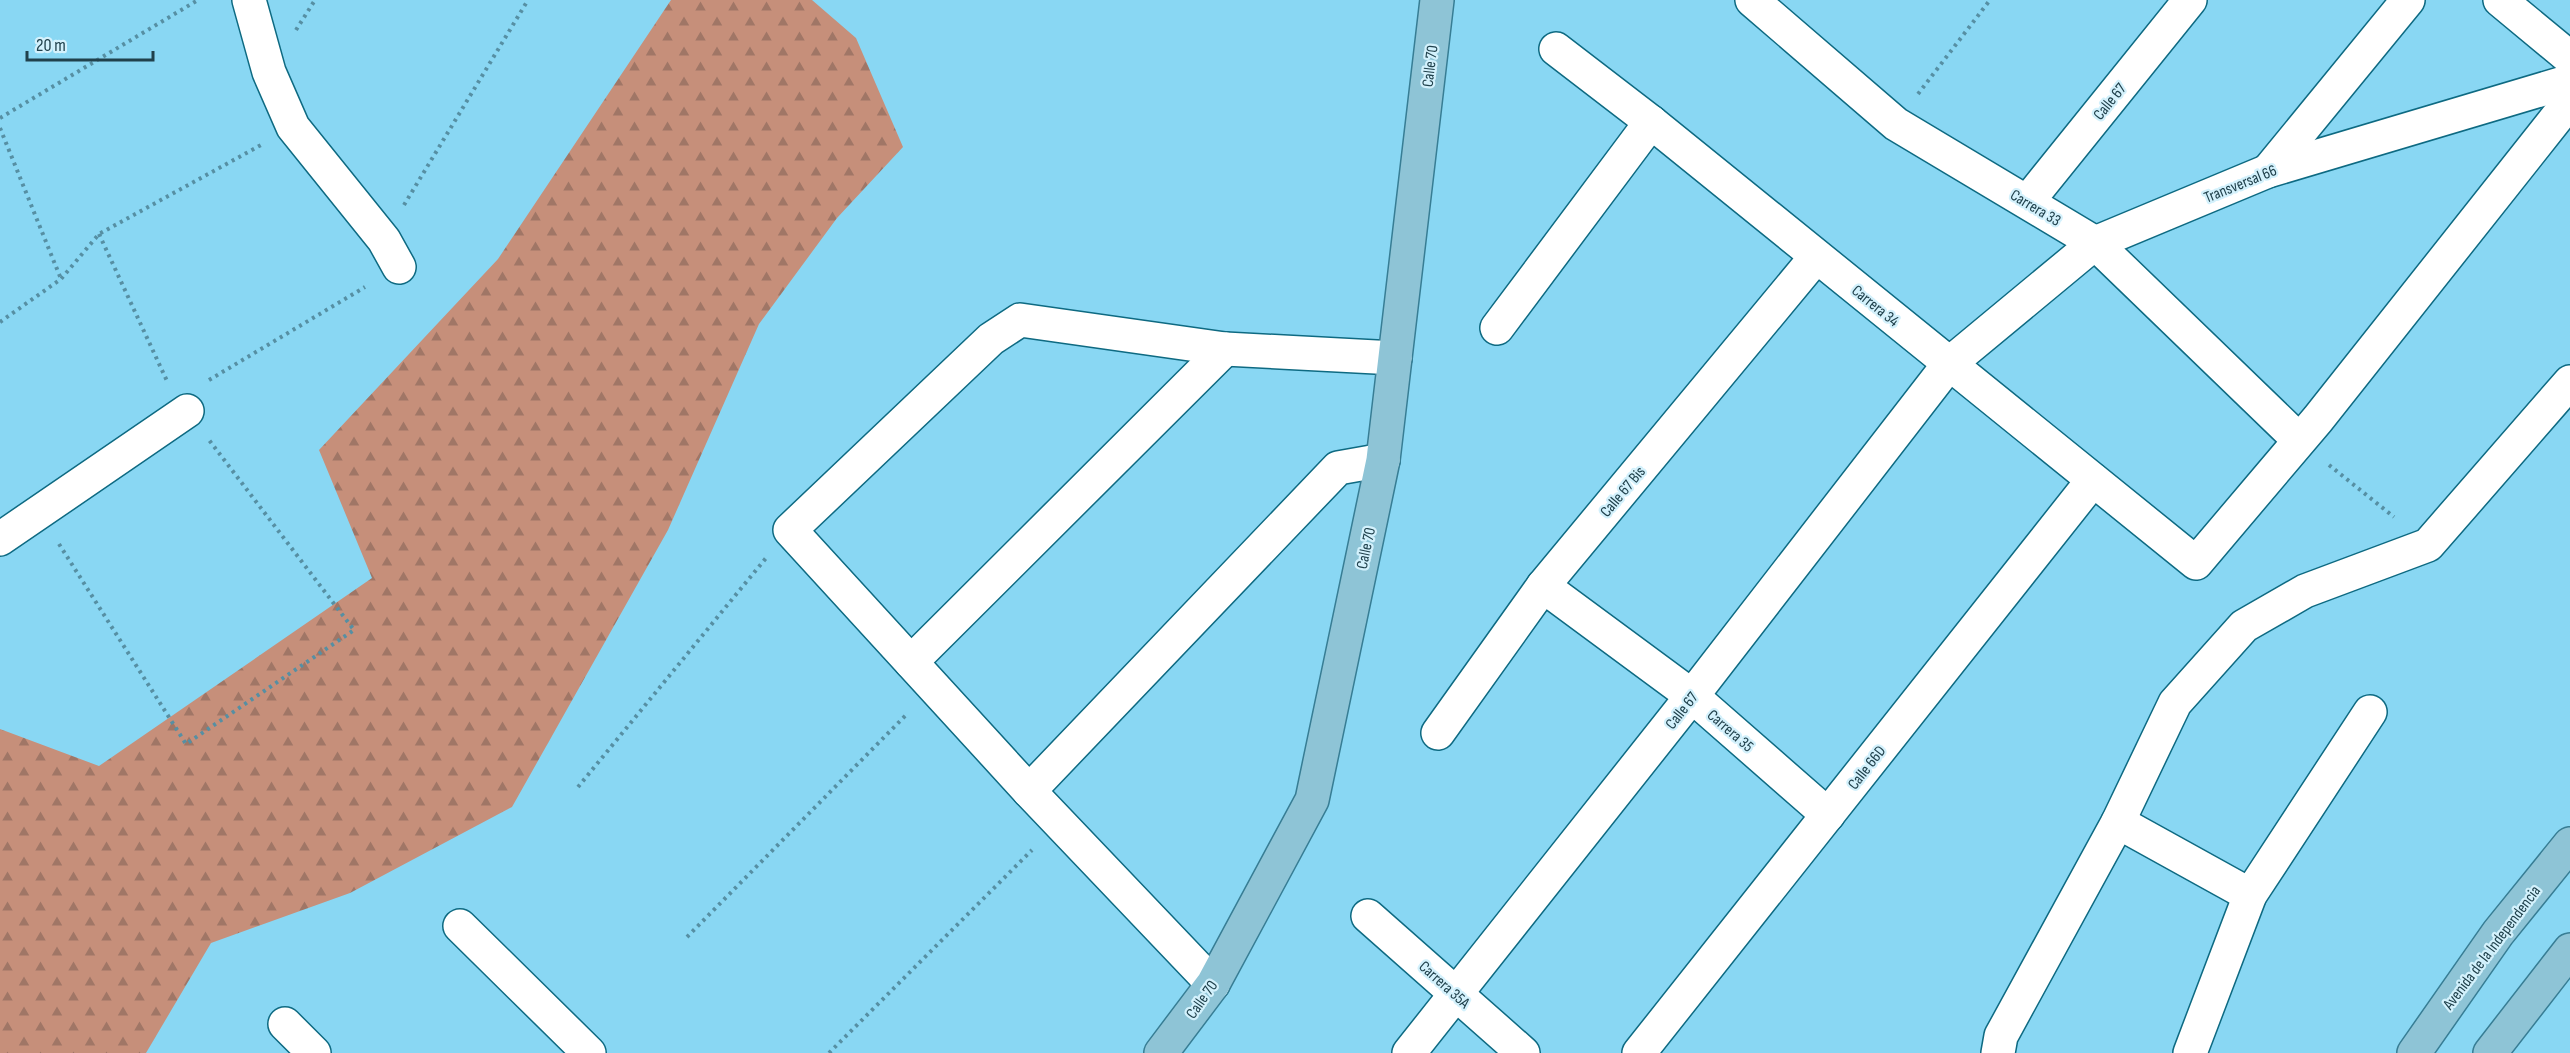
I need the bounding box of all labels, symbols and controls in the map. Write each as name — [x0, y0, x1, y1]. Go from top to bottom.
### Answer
scale bar — [27, 24, 153, 62]
text: 20 m — [36, 35, 66, 56]
street label: Calle 70 — [1418, 44, 1442, 88]
street label: Calle 67 — [2090, 79, 2131, 124]
street label: Transversal 66 — [2202, 161, 2280, 208]
street label: Carrera 33 — [2007, 186, 2064, 231]
street label: Carrera 34 — [1848, 281, 1903, 331]
street label: Calle 67 Bis — [1596, 463, 1650, 521]
street label: Calle 70 — [1353, 526, 1380, 571]
street label: Calle 67 — [1662, 688, 1703, 733]
street label: Carrera 35 — [1703, 706, 1757, 756]
street label: Calle 66D — [1844, 742, 1890, 794]
street label: Avenida de la Independencia — [2439, 882, 2545, 1014]
street label: Carrera 35A — [1415, 957, 1474, 1013]
street label: Calle 70 — [1182, 977, 1222, 1023]

